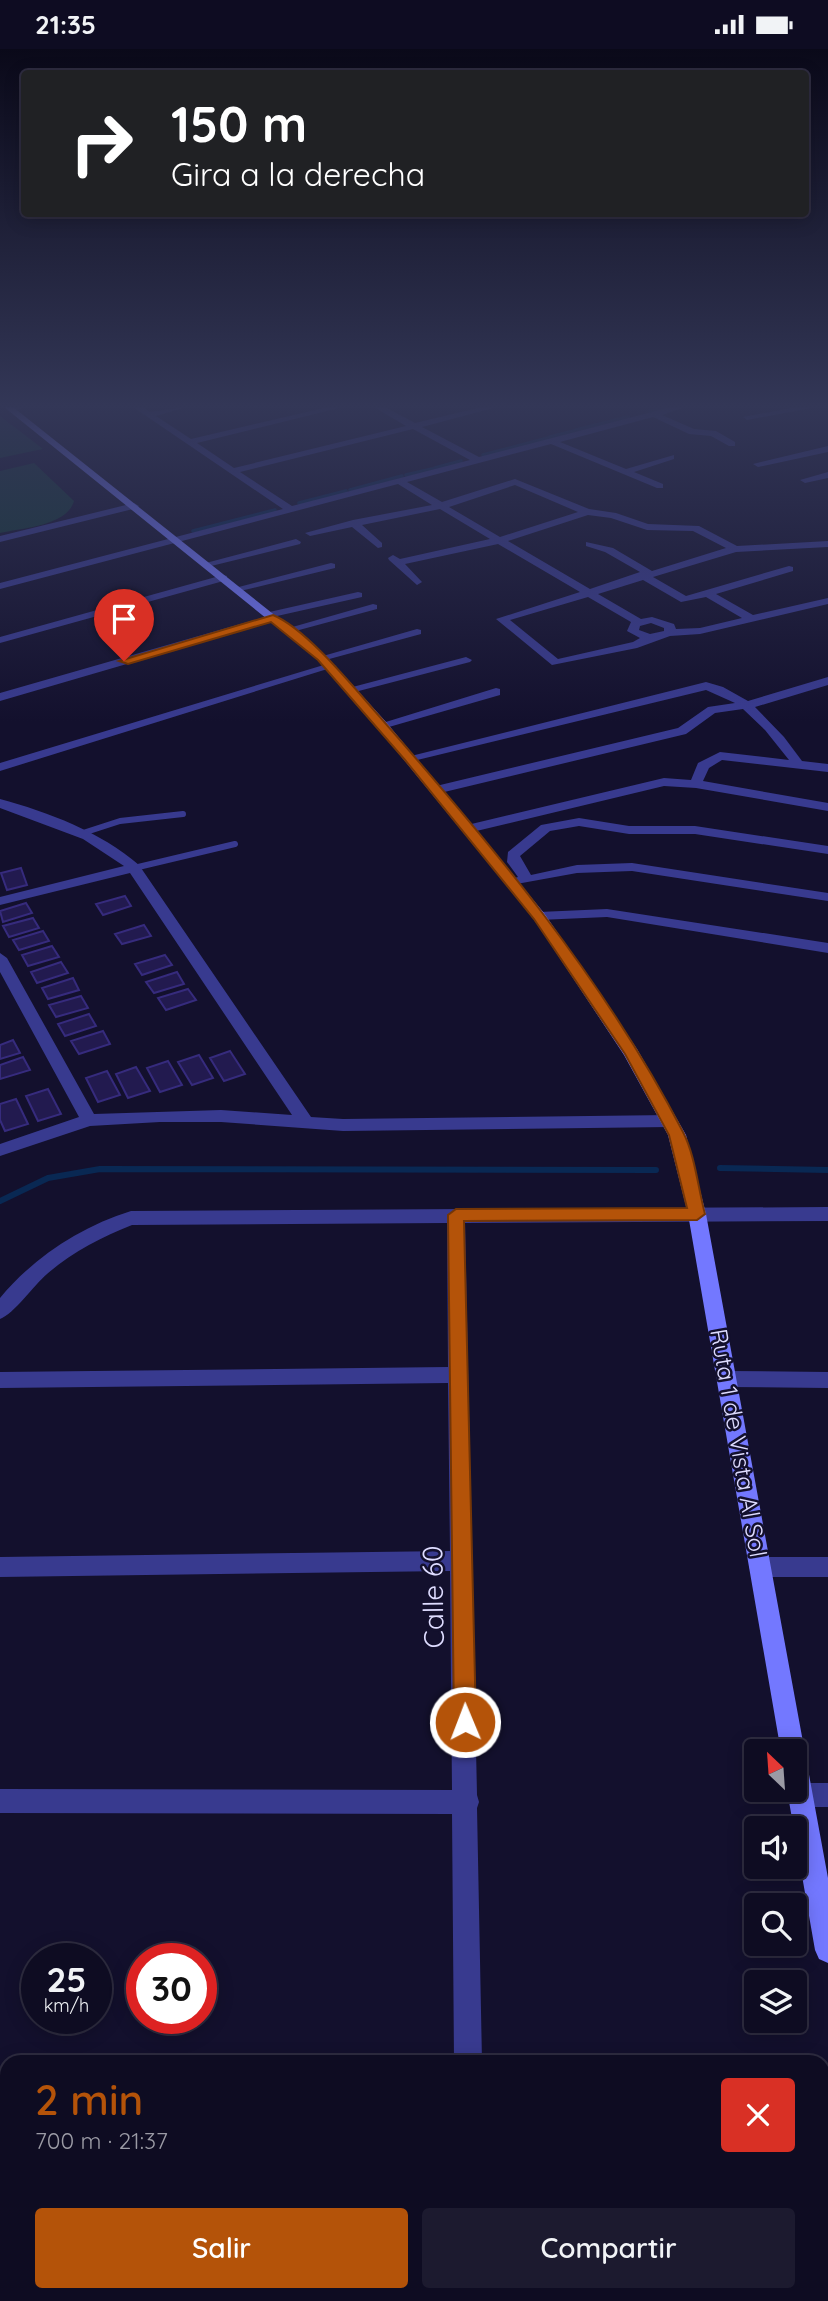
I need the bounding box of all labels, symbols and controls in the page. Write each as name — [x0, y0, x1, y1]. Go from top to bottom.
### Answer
text: 21:35 — [35, 8, 96, 41]
text: 150 m — [171, 93, 307, 154]
icon: right — [56, 98, 147, 189]
text: Gira a la derecha — [171, 154, 425, 194]
pin — [94, 589, 154, 661]
icon: arrive — [105, 600, 143, 638]
street label: Ruta 1 de Vista Al Sol — [704, 1326, 774, 1559]
street label: Calle 60 — [414, 1545, 451, 1649]
position arrow — [428, 1685, 502, 1759]
north arrow — [744, 1739, 807, 1803]
map controls — [744, 1739, 807, 2033]
button: sound — [744, 1816, 807, 1879]
button: search — [744, 1893, 807, 1956]
speed limit sign: 30 — [126, 1943, 217, 2034]
text: 25 — [46, 1957, 87, 2001]
button: layers — [744, 1970, 807, 2033]
text: km/h — [44, 1994, 89, 2017]
text: 2 min — [35, 2073, 143, 2126]
button: close — [721, 2078, 795, 2152]
text: 700 m · 21:37 — [35, 2126, 168, 2155]
button: Salir — [35, 2208, 408, 2288]
button: Compartir — [422, 2208, 795, 2288]

